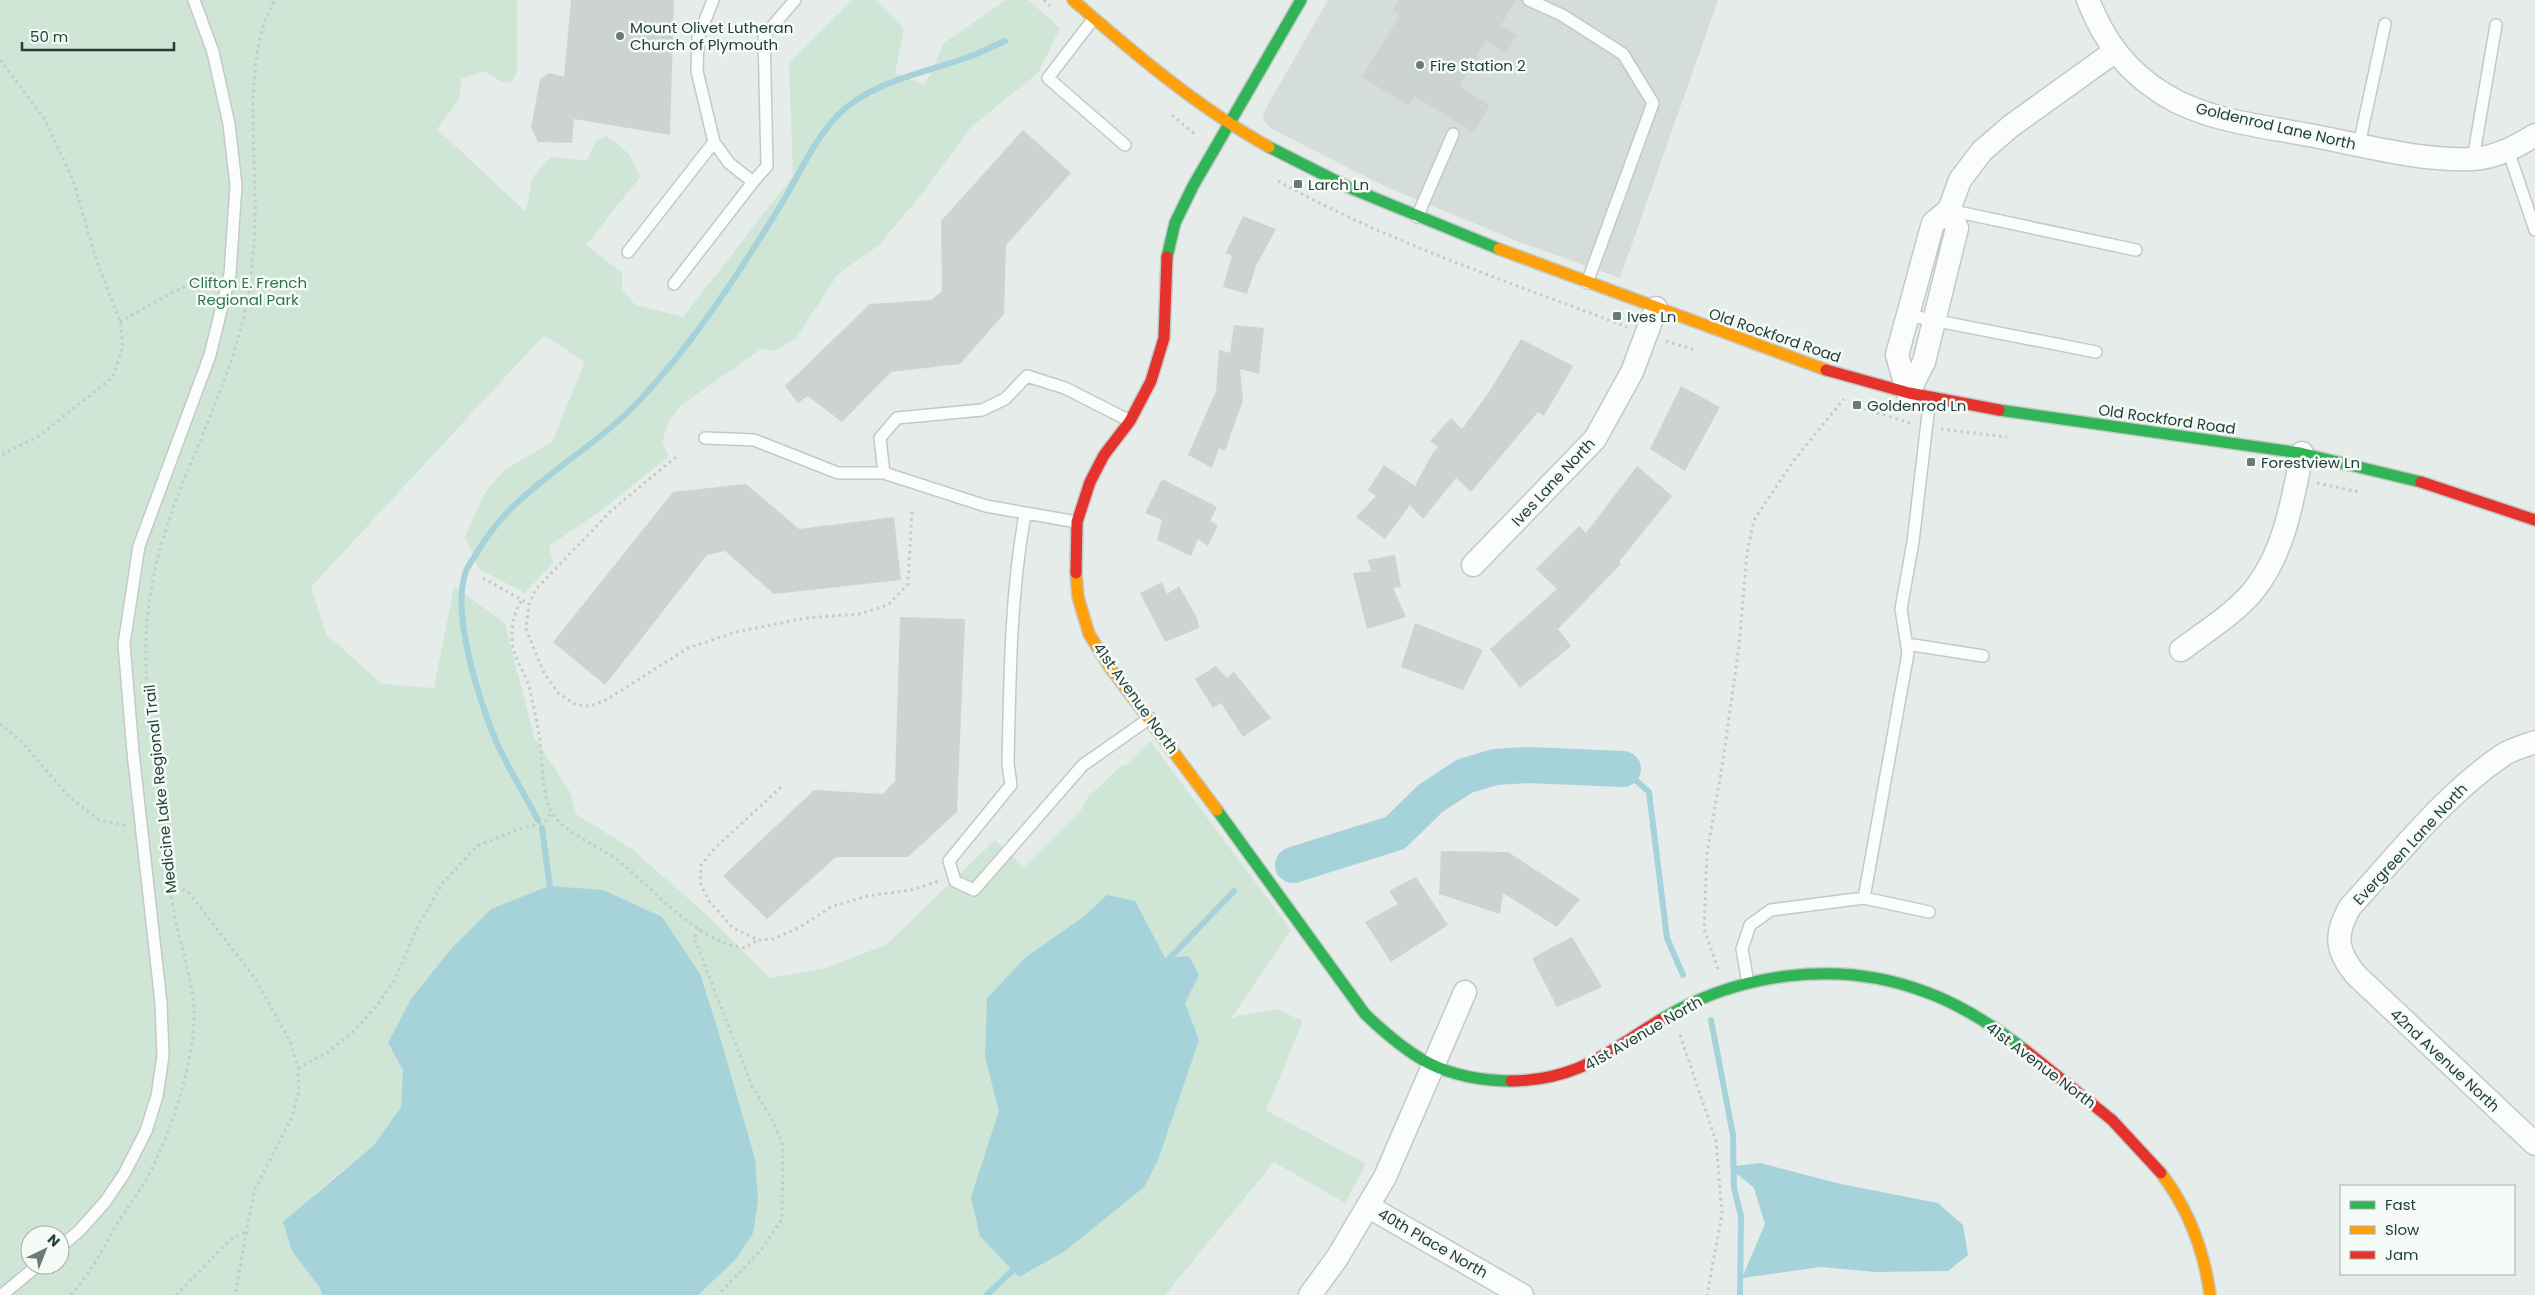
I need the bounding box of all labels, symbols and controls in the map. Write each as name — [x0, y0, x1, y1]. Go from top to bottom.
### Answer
place label: Mount Olivet Lutheran Church of Plymouth — [630, 17, 793, 55]
scale bar — [22, 20, 175, 52]
text: 50 m — [30, 26, 68, 47]
marker: Mount Olivet Lutheran Church of Plymouth — [614, 30, 626, 42]
place label: Fire Station 2 — [1430, 55, 1526, 76]
marker: Fire Station 2 — [1414, 59, 1426, 71]
street label: Goldenrod Lane North — [2194, 97, 2358, 155]
place label: Larch Ln — [1308, 174, 1369, 195]
marker: Larch Ln — [1292, 178, 1304, 190]
park label: Clifton E. French Regional Park — [189, 272, 307, 310]
street label: Old Rockford Road — [1706, 303, 1844, 367]
place label: Ives Ln — [1627, 306, 1676, 327]
marker: Ives Ln — [1611, 310, 1623, 322]
place label: Goldenrod Ln — [1867, 395, 1966, 416]
marker: Goldenrod Ln — [1851, 399, 1863, 411]
street label: Old Rockford Road — [2097, 399, 2237, 439]
street label: Ives Lane North — [1507, 433, 1599, 531]
place label: Forestview Ln — [2261, 452, 2360, 473]
marker: Forestview Ln — [2245, 456, 2257, 468]
street label: 41st Avenue North — [1089, 638, 1183, 758]
street label: Medicine Lake Regional Trail — [139, 684, 181, 894]
street label: Evergreen Lane North — [2348, 779, 2472, 909]
street label: 41st Avenue North — [1580, 991, 1706, 1075]
street label: 42nd Avenue North — [2386, 1004, 2504, 1116]
street label: 41st Avenue North — [1982, 1017, 2100, 1113]
legend — [2340, 1185, 2515, 1275]
text: Fast — [2385, 1194, 2416, 1215]
street label: 40th Place North — [1374, 1203, 1492, 1283]
text: Slow — [2385, 1219, 2420, 1240]
north arrow — [20, 1225, 70, 1275]
text: N — [43, 1230, 65, 1251]
text: Jam — [2385, 1244, 2419, 1265]

